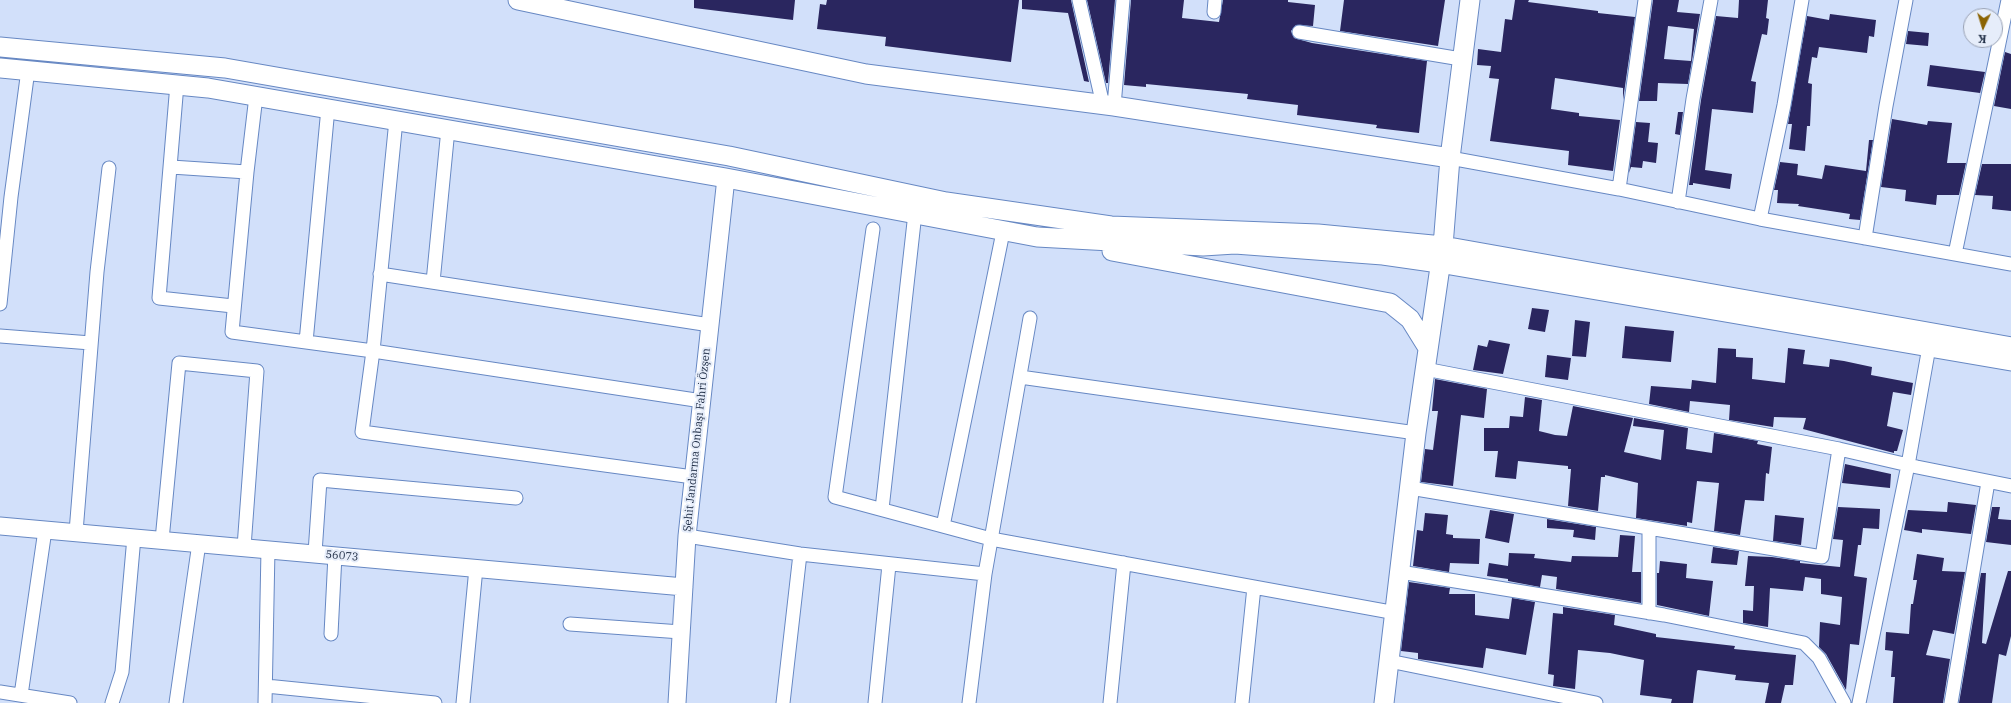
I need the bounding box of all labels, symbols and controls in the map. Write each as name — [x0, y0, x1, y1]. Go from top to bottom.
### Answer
north arrow — [1963, 8, 2003, 48]
text: K — [1978, 32, 1987, 46]
street label: Şehit Jandarma Onbaşı Fahri Özşen — [681, 348, 713, 532]
street label: 56073 — [325, 548, 359, 564]

